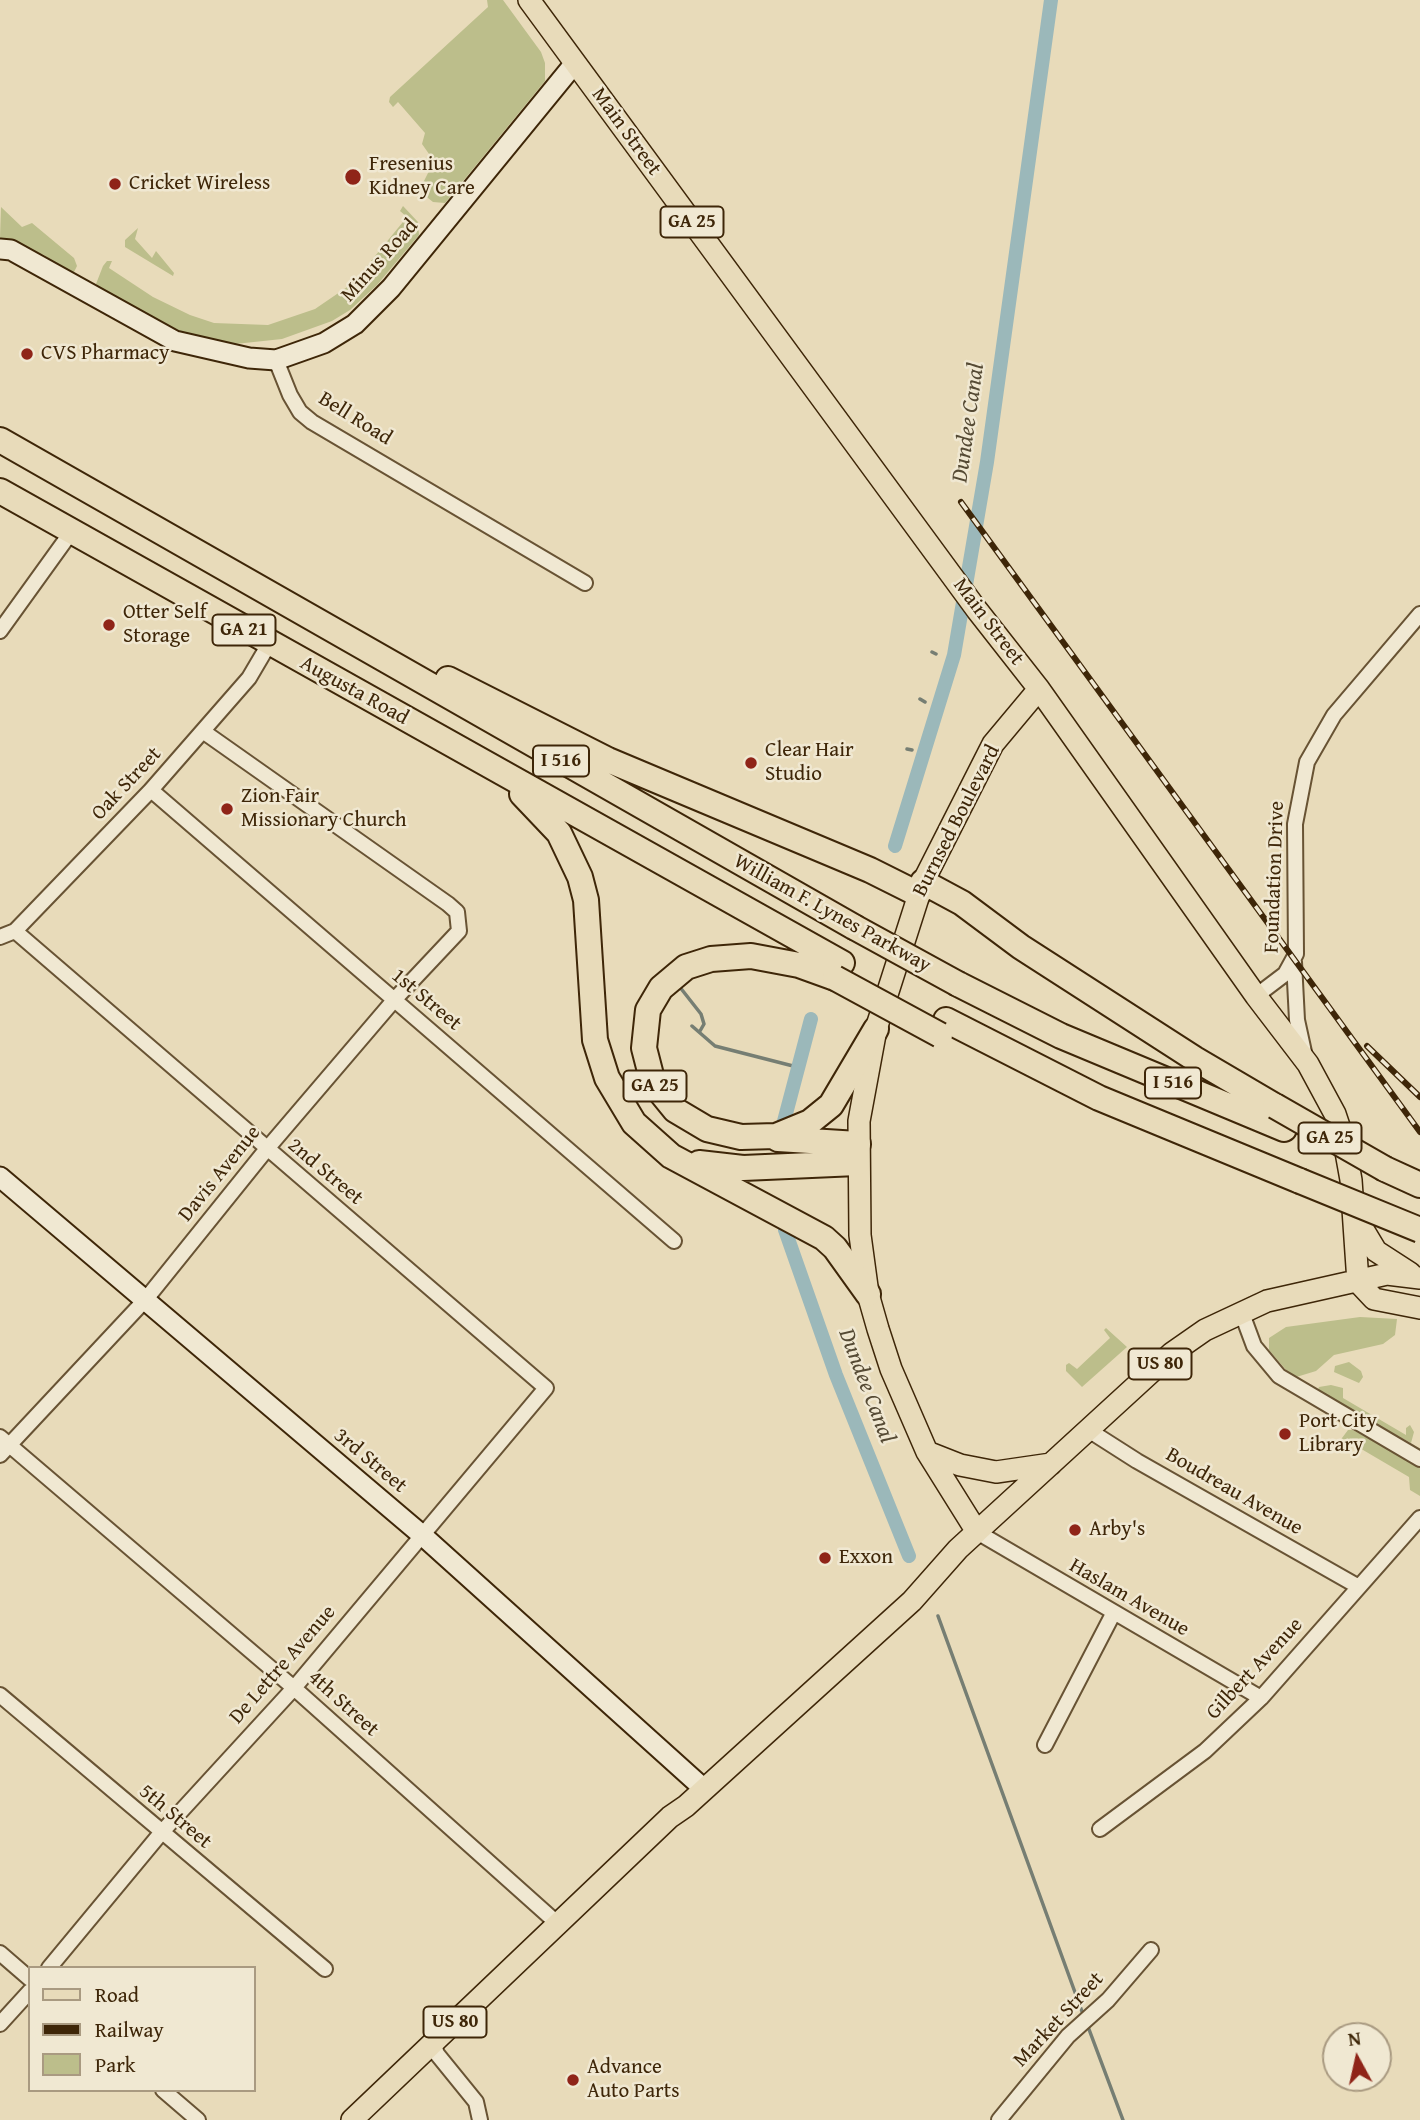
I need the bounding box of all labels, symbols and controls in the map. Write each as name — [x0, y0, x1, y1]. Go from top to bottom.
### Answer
street label: Main Street — [586, 83, 666, 181]
place label: Fresenius Kidney Care — [369, 152, 475, 202]
marker: Fresenius Kidney Care — [343, 167, 363, 187]
place label: Cricket Wireless — [129, 171, 270, 197]
marker: Cricket Wireless — [107, 176, 123, 192]
road number: GA 25 — [660, 206, 724, 238]
street label: Minus Road — [336, 214, 424, 308]
place label: CVS Pharmacy — [41, 341, 170, 367]
marker: CVS Pharmacy — [19, 346, 35, 362]
water label: Dundee Canal — [947, 362, 991, 484]
street label: Bell Road — [314, 387, 396, 451]
street label: Main Street — [947, 573, 1029, 671]
place label: Otter Self Storage — [123, 600, 206, 650]
road number: GA 21 — [212, 614, 276, 646]
marker: Otter Self Storage — [101, 617, 117, 633]
street label: Augusta Road — [295, 651, 413, 731]
place label: Clear Hair Studio — [765, 738, 854, 788]
street label: Burnsed Boulevard — [908, 741, 1006, 901]
street label: Oak Street — [87, 742, 167, 826]
road number: I 516 — [533, 746, 589, 776]
marker: Clear Hair Studio — [743, 755, 759, 771]
place label: Zion Fair Missionary Church — [241, 784, 407, 834]
marker: Zion Fair Missionary Church — [219, 801, 235, 817]
street label: Foundation Drive — [1260, 801, 1290, 953]
street label: William F. Lynes Parkway — [729, 849, 935, 979]
street label: 1st Street — [386, 963, 466, 1037]
road number: I 516 — [1145, 1068, 1201, 1098]
road number: GA 25 — [624, 1070, 686, 1102]
street label: Davis Avenue — [174, 1121, 266, 1227]
road number: GA 25 — [1298, 1122, 1362, 1154]
street label: 2nd Street — [282, 1133, 368, 1211]
water label: Dundee Canal — [832, 1325, 900, 1447]
road number: US 80 — [1128, 1348, 1192, 1380]
place label: Port City Library — [1299, 1409, 1377, 1459]
street label: 3rd Street — [328, 1423, 412, 1499]
marker: Port City Library — [1277, 1426, 1293, 1442]
street label: Boudreau Avenue — [1161, 1443, 1307, 1541]
place label: Arby's — [1089, 1517, 1145, 1543]
marker: Arby's — [1067, 1522, 1083, 1538]
place label: Exxon — [839, 1545, 893, 1571]
marker: Exxon — [817, 1550, 833, 1566]
street label: Haslam Avenue — [1065, 1554, 1193, 1642]
street label: De Lettre Avenue — [224, 1600, 342, 1730]
street label: Gilbert Avenue — [1201, 1613, 1309, 1725]
street label: 4th Street — [302, 1666, 384, 1742]
street label: 5th Street — [134, 1779, 216, 1855]
legend — [28, 1966, 256, 2092]
street label: Market Street — [1009, 1967, 1109, 2073]
text: Road — [95, 1979, 139, 2010]
road number: US 80 — [424, 2006, 486, 2038]
text: Railway — [95, 2014, 164, 2045]
north arrow — [1322, 2022, 1392, 2092]
text: N — [1346, 2023, 1363, 2053]
text: Park — [95, 2049, 136, 2080]
place label: Advance Auto Parts — [587, 2055, 679, 2105]
marker: Advance Auto Parts — [565, 2072, 581, 2088]

